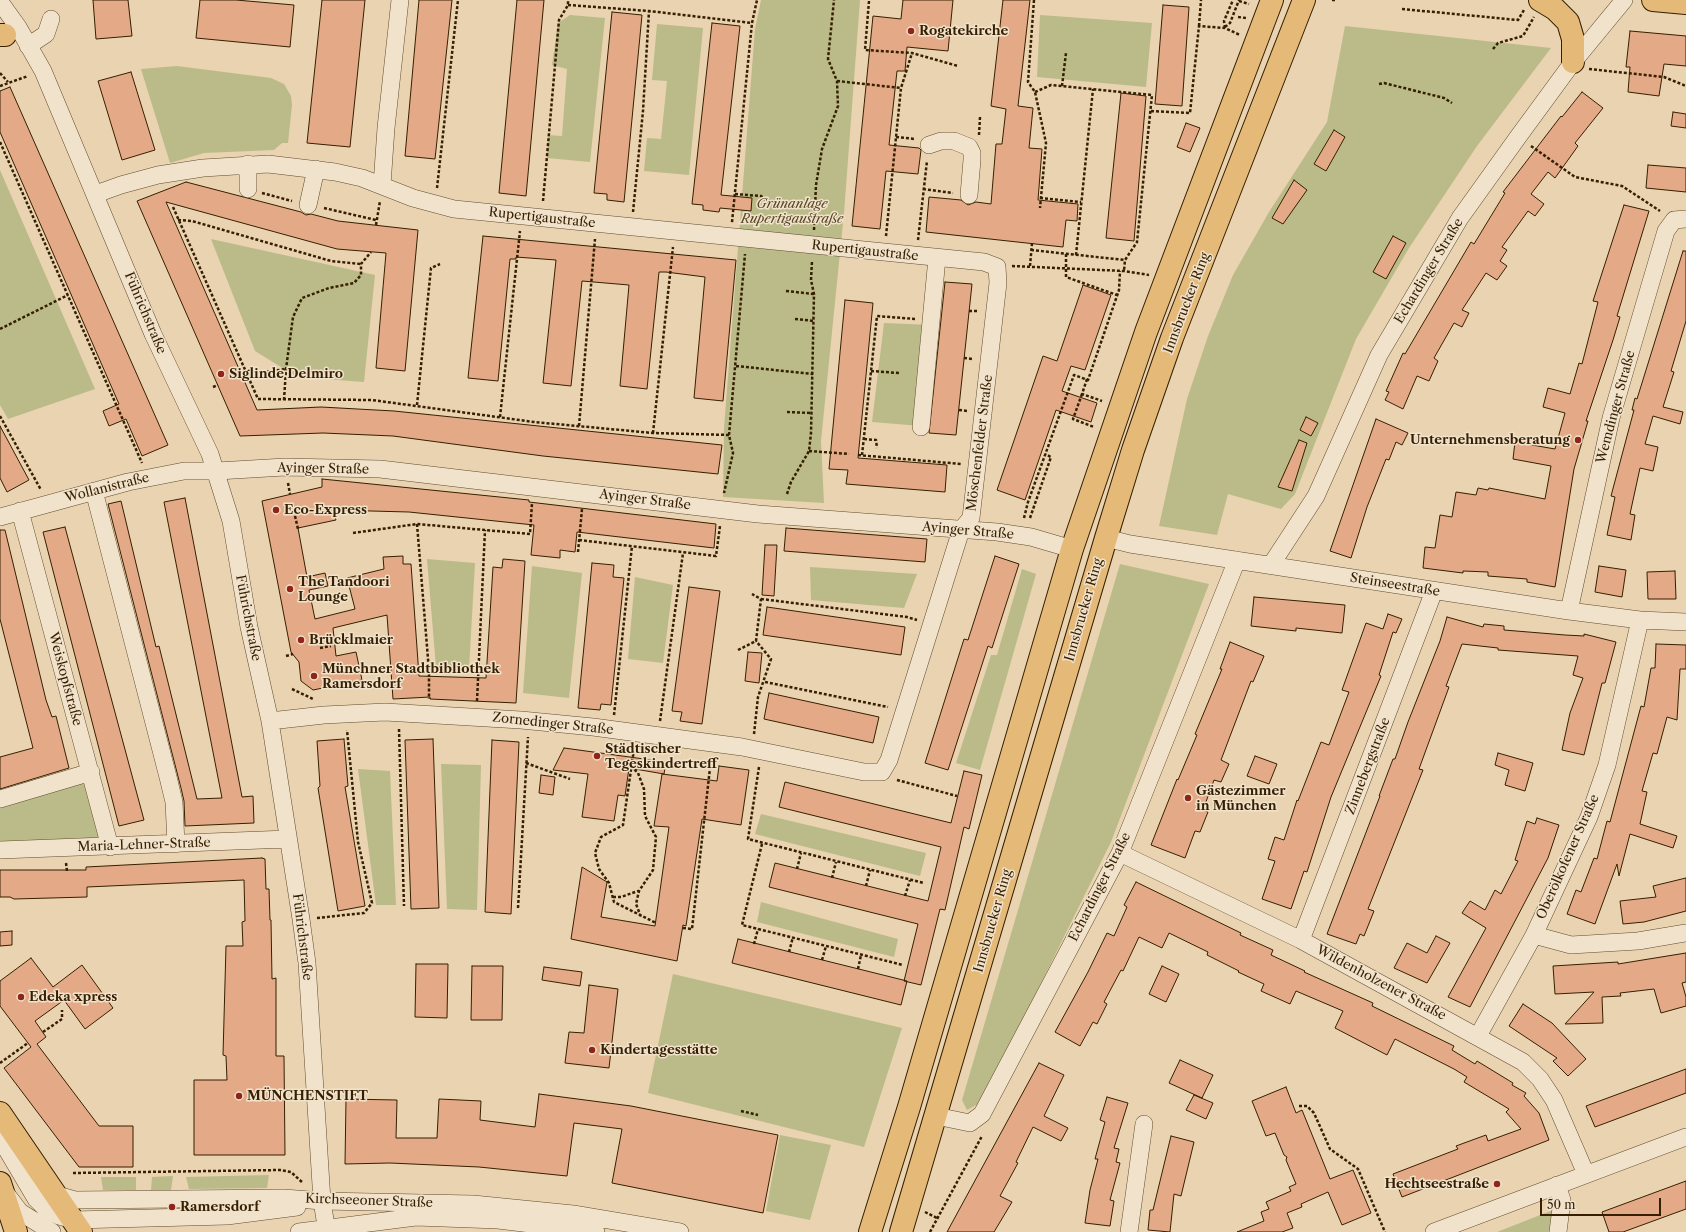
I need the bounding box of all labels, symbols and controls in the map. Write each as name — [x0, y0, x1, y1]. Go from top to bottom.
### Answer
place label: Rogatekirche — [919, 23, 1008, 39]
marker: Rogatekirche — [906, 26, 916, 36]
park label: Grünanlage Rupertigaustraße — [741, 196, 843, 227]
street label: Rupertigaustraße — [488, 205, 596, 231]
street label: Echardinger Straße — [1391, 216, 1467, 326]
street label: Rupertigaustraße — [811, 238, 919, 264]
street label: Innsbrucker Ring — [1161, 250, 1213, 356]
street label: Führichstraße — [121, 270, 169, 356]
street label: Wemdinger Straße — [1593, 349, 1639, 465]
place label: Siglinde Delmiro — [229, 366, 343, 382]
marker: Siglinde Delmiro — [216, 369, 226, 379]
street label: Möschenfelder Straße — [964, 374, 996, 512]
place label: Unternehmensberatung — [1410, 432, 1570, 448]
marker: Unternehmensberatung — [1573, 435, 1583, 445]
street label: Ayinger Straße — [277, 460, 369, 478]
street label: Wollanistraße — [63, 470, 151, 506]
street label: Ayinger Straße — [598, 487, 692, 513]
place label: Eco-Express — [284, 502, 367, 518]
marker: Eco-Express — [271, 505, 281, 515]
street label: Ayinger Straße — [921, 519, 1015, 543]
street label: Innsbrucker Ring — [1062, 557, 1106, 663]
street label: Steinseestraße — [1349, 570, 1441, 600]
street label: Führichstraße — [232, 574, 264, 662]
place label: The Tandoori Lounge — [298, 574, 390, 605]
marker: The Tandoori Lounge — [285, 584, 295, 594]
street label: Weiskopfstraße — [45, 630, 85, 728]
place label: Brücklmaier — [309, 632, 393, 648]
marker: Brücklmaier — [296, 635, 306, 645]
place label: Münchner Stadtbibliothek Ramersdorf — [322, 661, 500, 692]
marker: Münchner Stadtbibliothek Ramersdorf — [309, 671, 319, 681]
street label: Zornedinger Straße — [492, 710, 614, 738]
street label: Zinnebergstraße — [1342, 715, 1394, 817]
place label: Städtischer Tegeskindertreff — [605, 741, 717, 772]
marker: Städtischer Tegeskindertreff — [592, 751, 602, 761]
place label: Gästezimmer in München — [1196, 783, 1286, 814]
street label: Oberölkofener Straße — [1533, 792, 1603, 922]
marker: Gästezimmer in München — [1183, 793, 1193, 803]
street label: Echardinger Straße — [1066, 830, 1134, 944]
street label: Maria-Lehner-Straße — [77, 835, 211, 855]
street label: Innsbrucker Ring — [971, 868, 1015, 974]
street label: Führichstraße — [289, 893, 315, 981]
street label: Wildenholzener Straße — [1313, 942, 1449, 1024]
place label: Edeka xpress — [29, 989, 117, 1005]
marker: Edeka xpress — [16, 992, 26, 1002]
place label: Kindertagesstätte — [600, 1042, 718, 1058]
marker: Kindertagesstätte — [587, 1045, 597, 1055]
place label: MÜNCHENSTIFT — [247, 1088, 368, 1104]
marker: MÜNCHENSTIFT — [234, 1091, 244, 1101]
place label: Hechtseestraße — [1384, 1176, 1489, 1192]
marker: Hechtseestraße — [1492, 1179, 1502, 1189]
scale bar — [1542, 1190, 1663, 1216]
street label: Kirchseeoner Straße — [305, 1191, 433, 1211]
text: 50 m — [1547, 1197, 1576, 1212]
place label: Ramersdorf — [180, 1199, 259, 1215]
marker: Ramersdorf — [167, 1202, 177, 1212]

